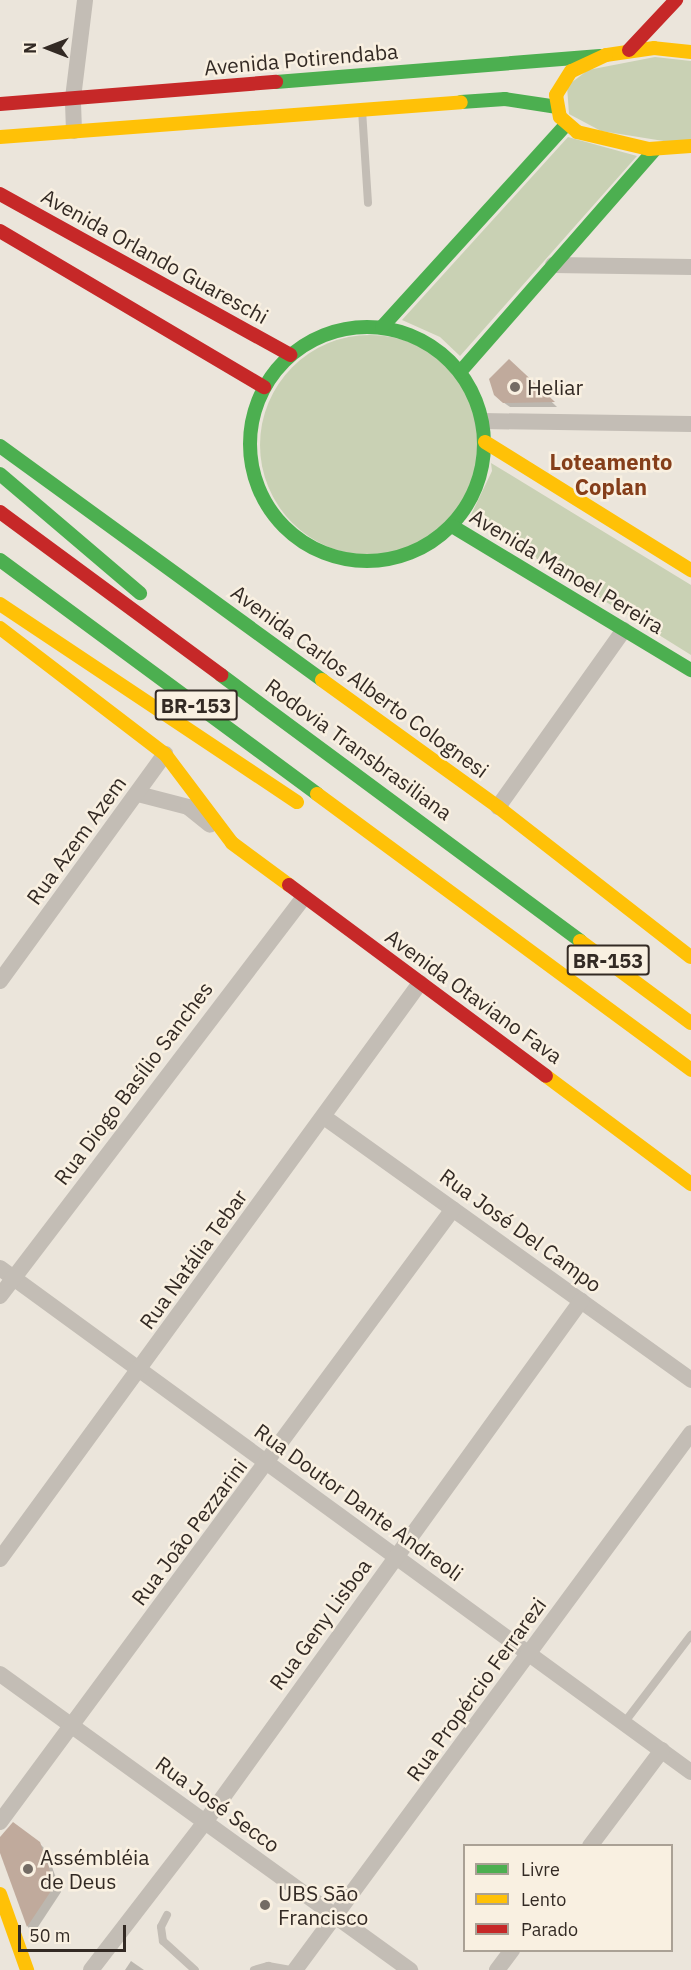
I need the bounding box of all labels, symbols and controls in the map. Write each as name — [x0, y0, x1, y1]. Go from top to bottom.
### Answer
north arrow — [18, 18, 78, 78]
street label: Avenida Potirendaba — [203, 38, 399, 80]
text: N — [20, 42, 40, 54]
street label: Avenida Orlando Guareschi — [37, 183, 273, 329]
place label: Heliar — [527, 374, 583, 400]
marker: Heliar — [508, 380, 522, 394]
district label: Loteamento Coplan — [550, 448, 672, 500]
street label: Avenida Manoel Pereira — [466, 503, 668, 639]
street label: Avenida Carlos Alberto Colognesi — [226, 579, 494, 783]
street label: Rodovia Transbrasiliana — [261, 673, 457, 825]
road number: BR-153 — [154, 688, 238, 722]
street label: Rua Azem Azem — [21, 771, 131, 909]
street label: Avenida Otaviano Fava — [381, 923, 567, 1069]
road number: BR-153 — [566, 943, 650, 977]
street label: Rua Diogo Basílio Sanches — [48, 976, 218, 1190]
street label: Rua José Del Campo — [435, 1163, 607, 1297]
street label: Rua Natália Tebar — [134, 1184, 252, 1334]
street label: Rua Doutor Dante Andreoli — [250, 1418, 468, 1586]
street label: Rua João Pezzarini — [126, 1454, 252, 1610]
street label: Rua Geny Lisboa — [264, 1553, 376, 1695]
street label: Rua Propércio Ferrarezi — [401, 1592, 551, 1786]
street label: Rua José Secco — [151, 1751, 285, 1857]
place label: Assémbléia de Deus — [40, 1844, 150, 1894]
legend — [463, 1844, 673, 1952]
text: Livre — [521, 1858, 560, 1881]
marker: Assémbléia de Deus — [21, 1862, 35, 1876]
place label: UBS São Francisco — [278, 1880, 368, 1930]
text: Lento — [521, 1888, 566, 1911]
marker: UBS São Francisco — [256, 1896, 274, 1914]
scale bar — [21, 1913, 129, 1951]
text: Parado — [521, 1918, 578, 1941]
text: 50 m — [29, 1924, 71, 1947]

